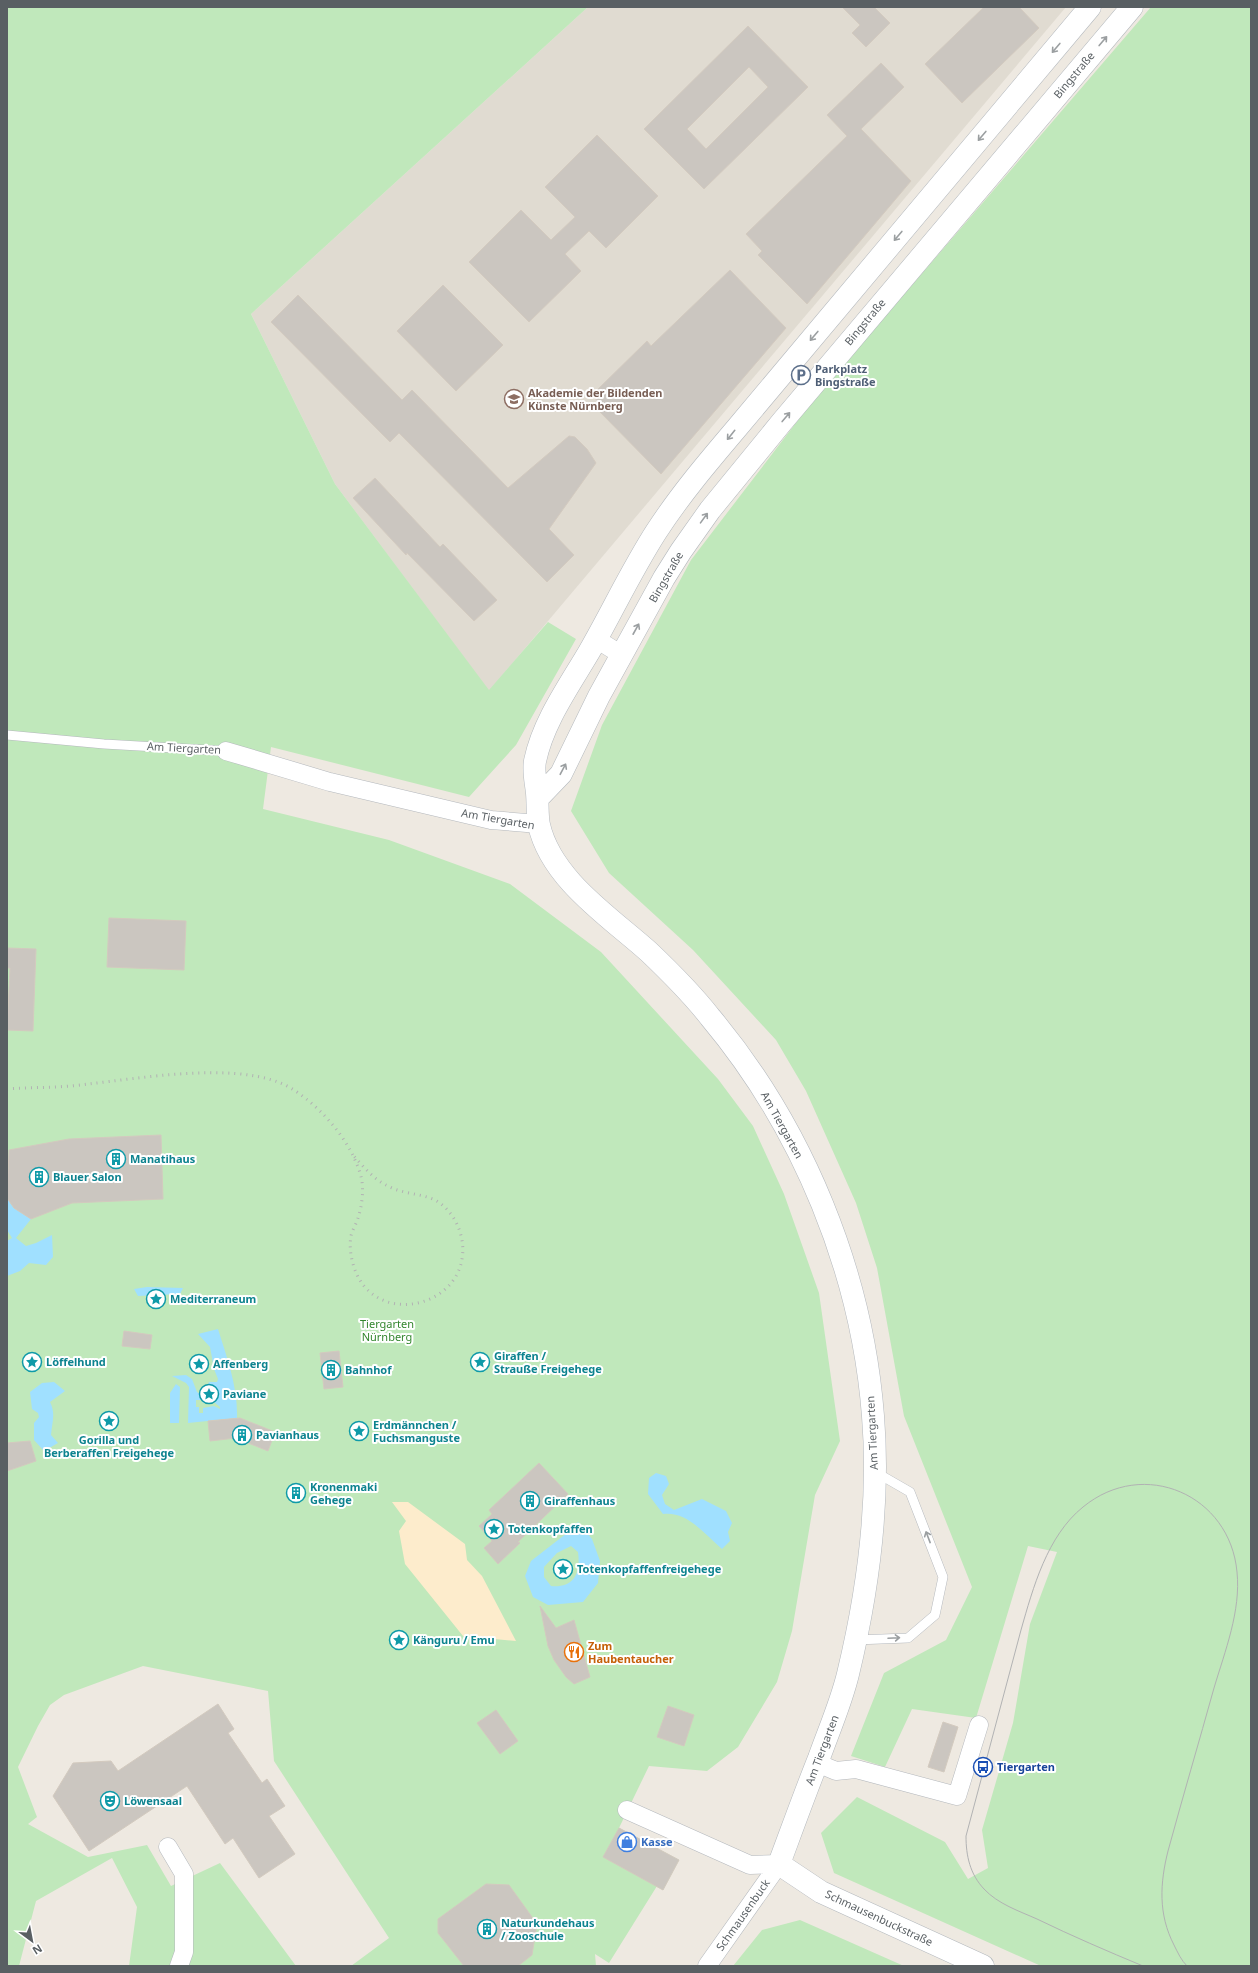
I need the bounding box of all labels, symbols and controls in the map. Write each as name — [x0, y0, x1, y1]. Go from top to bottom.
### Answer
one-way arrow — [1099, 36, 1108, 46]
one-way arrow — [1052, 42, 1061, 53]
street label: Bingstraße — [1050, 48, 1098, 101]
one-way arrow — [977, 131, 986, 142]
one-way arrow — [894, 231, 903, 241]
street label: Bingstraße — [841, 295, 889, 348]
one-way arrow — [810, 330, 819, 341]
place label: Parkplatz Bingstraße — [815, 361, 876, 389]
parking icon: Parkplatz Bingstraße — [790, 364, 812, 386]
place label: Akademie der Bildenden Künste Nürnberg — [528, 385, 663, 413]
school or university icon: Akademie der Bildenden Künste Nürnberg — [503, 388, 525, 410]
one-way arrow — [781, 412, 790, 422]
one-way arrow — [726, 430, 735, 440]
one-way arrow — [700, 513, 708, 524]
street label: Bingstraße — [645, 549, 686, 605]
one-way arrow — [633, 623, 641, 635]
street label: Am Tiergarten — [147, 738, 221, 757]
one-way arrow — [560, 763, 567, 775]
street label: Am Tiergarten — [460, 805, 536, 832]
street label: Am Tiergarten — [758, 1089, 807, 1161]
building icon: Manatihaus — [105, 1148, 127, 1170]
place label: Manatihaus — [130, 1151, 196, 1166]
building icon: Blauer Salon — [28, 1166, 50, 1188]
place label: Blauer Salon — [53, 1169, 122, 1184]
place icon: Mediterraneum — [145, 1288, 167, 1310]
place label: Mediterraneum — [170, 1291, 256, 1306]
park label: Tiergarten Nürnberg — [360, 1316, 414, 1344]
place label: Giraffen / Strauße Freigehege — [494, 1348, 602, 1376]
place icon: Löffelhund — [21, 1351, 43, 1373]
place icon: Giraffen / Strauße Freigehege — [469, 1351, 491, 1373]
place icon: Affenberg — [188, 1353, 210, 1375]
place label: Löffelhund — [46, 1354, 106, 1369]
place label: Affenberg — [213, 1356, 268, 1371]
building icon: Bahnhof — [320, 1359, 342, 1381]
place label: Bahnhof — [345, 1362, 392, 1377]
place icon: Paviane — [198, 1383, 220, 1405]
place label: Paviane — [223, 1386, 267, 1401]
street label: Am Tiergarten — [862, 1396, 881, 1470]
place icon: Gorilla und Berberaffen Freigehege — [98, 1410, 120, 1432]
place label: Erdmännchen / Fuchsmanguste — [373, 1417, 460, 1445]
place icon: Erdmännchen / Fuchsmanguste — [348, 1420, 370, 1442]
building icon: Pavianhaus — [231, 1424, 253, 1446]
place label: Pavianhaus — [256, 1427, 320, 1442]
place label: Gorilla und Berberaffen Freigehege — [44, 1432, 174, 1460]
place label: Kronenmaki Gehege — [310, 1479, 377, 1507]
building icon: Kronenmaki Gehege — [285, 1482, 307, 1504]
building icon: Giraffenhaus — [519, 1490, 541, 1512]
place label: Giraffenhaus — [544, 1493, 616, 1508]
place icon: Totenkopfaffen — [483, 1518, 505, 1540]
place label: Totenkopfaffen — [508, 1521, 593, 1536]
one-way arrow — [923, 1532, 931, 1544]
place icon: Totenkopfaffenfreigehege — [552, 1558, 574, 1580]
place label: Totenkopfaffenfreigehege — [577, 1561, 722, 1576]
place icon: Känguru / Emu — [388, 1629, 410, 1651]
place label: Känguru / Emu — [413, 1632, 495, 1647]
one-way arrow — [887, 1635, 900, 1642]
place label: Zum Haubentaucher — [588, 1638, 674, 1666]
restaurant icon: Zum Haubentaucher — [563, 1641, 585, 1663]
street label: Am Tiergarten — [801, 1712, 842, 1787]
bus stop icon: Tiergarten — [972, 1756, 994, 1778]
place label: Tiergarten — [997, 1759, 1055, 1774]
theatre icon: Löwensaal — [99, 1790, 121, 1812]
place label: Löwensaal — [124, 1793, 182, 1808]
shop icon: Kasse — [616, 1831, 638, 1853]
place label: Kasse — [641, 1834, 673, 1849]
street label: Schmausenbuck — [712, 1876, 773, 1954]
street label: Schmausenbuckstraße — [823, 1886, 936, 1949]
place label: Naturkundehaus / Zooschule — [501, 1915, 595, 1943]
building icon: Naturkundehaus / Zooschule — [476, 1918, 498, 1940]
north arrow — [12, 1921, 52, 1961]
text: N — [30, 1941, 45, 1959]

